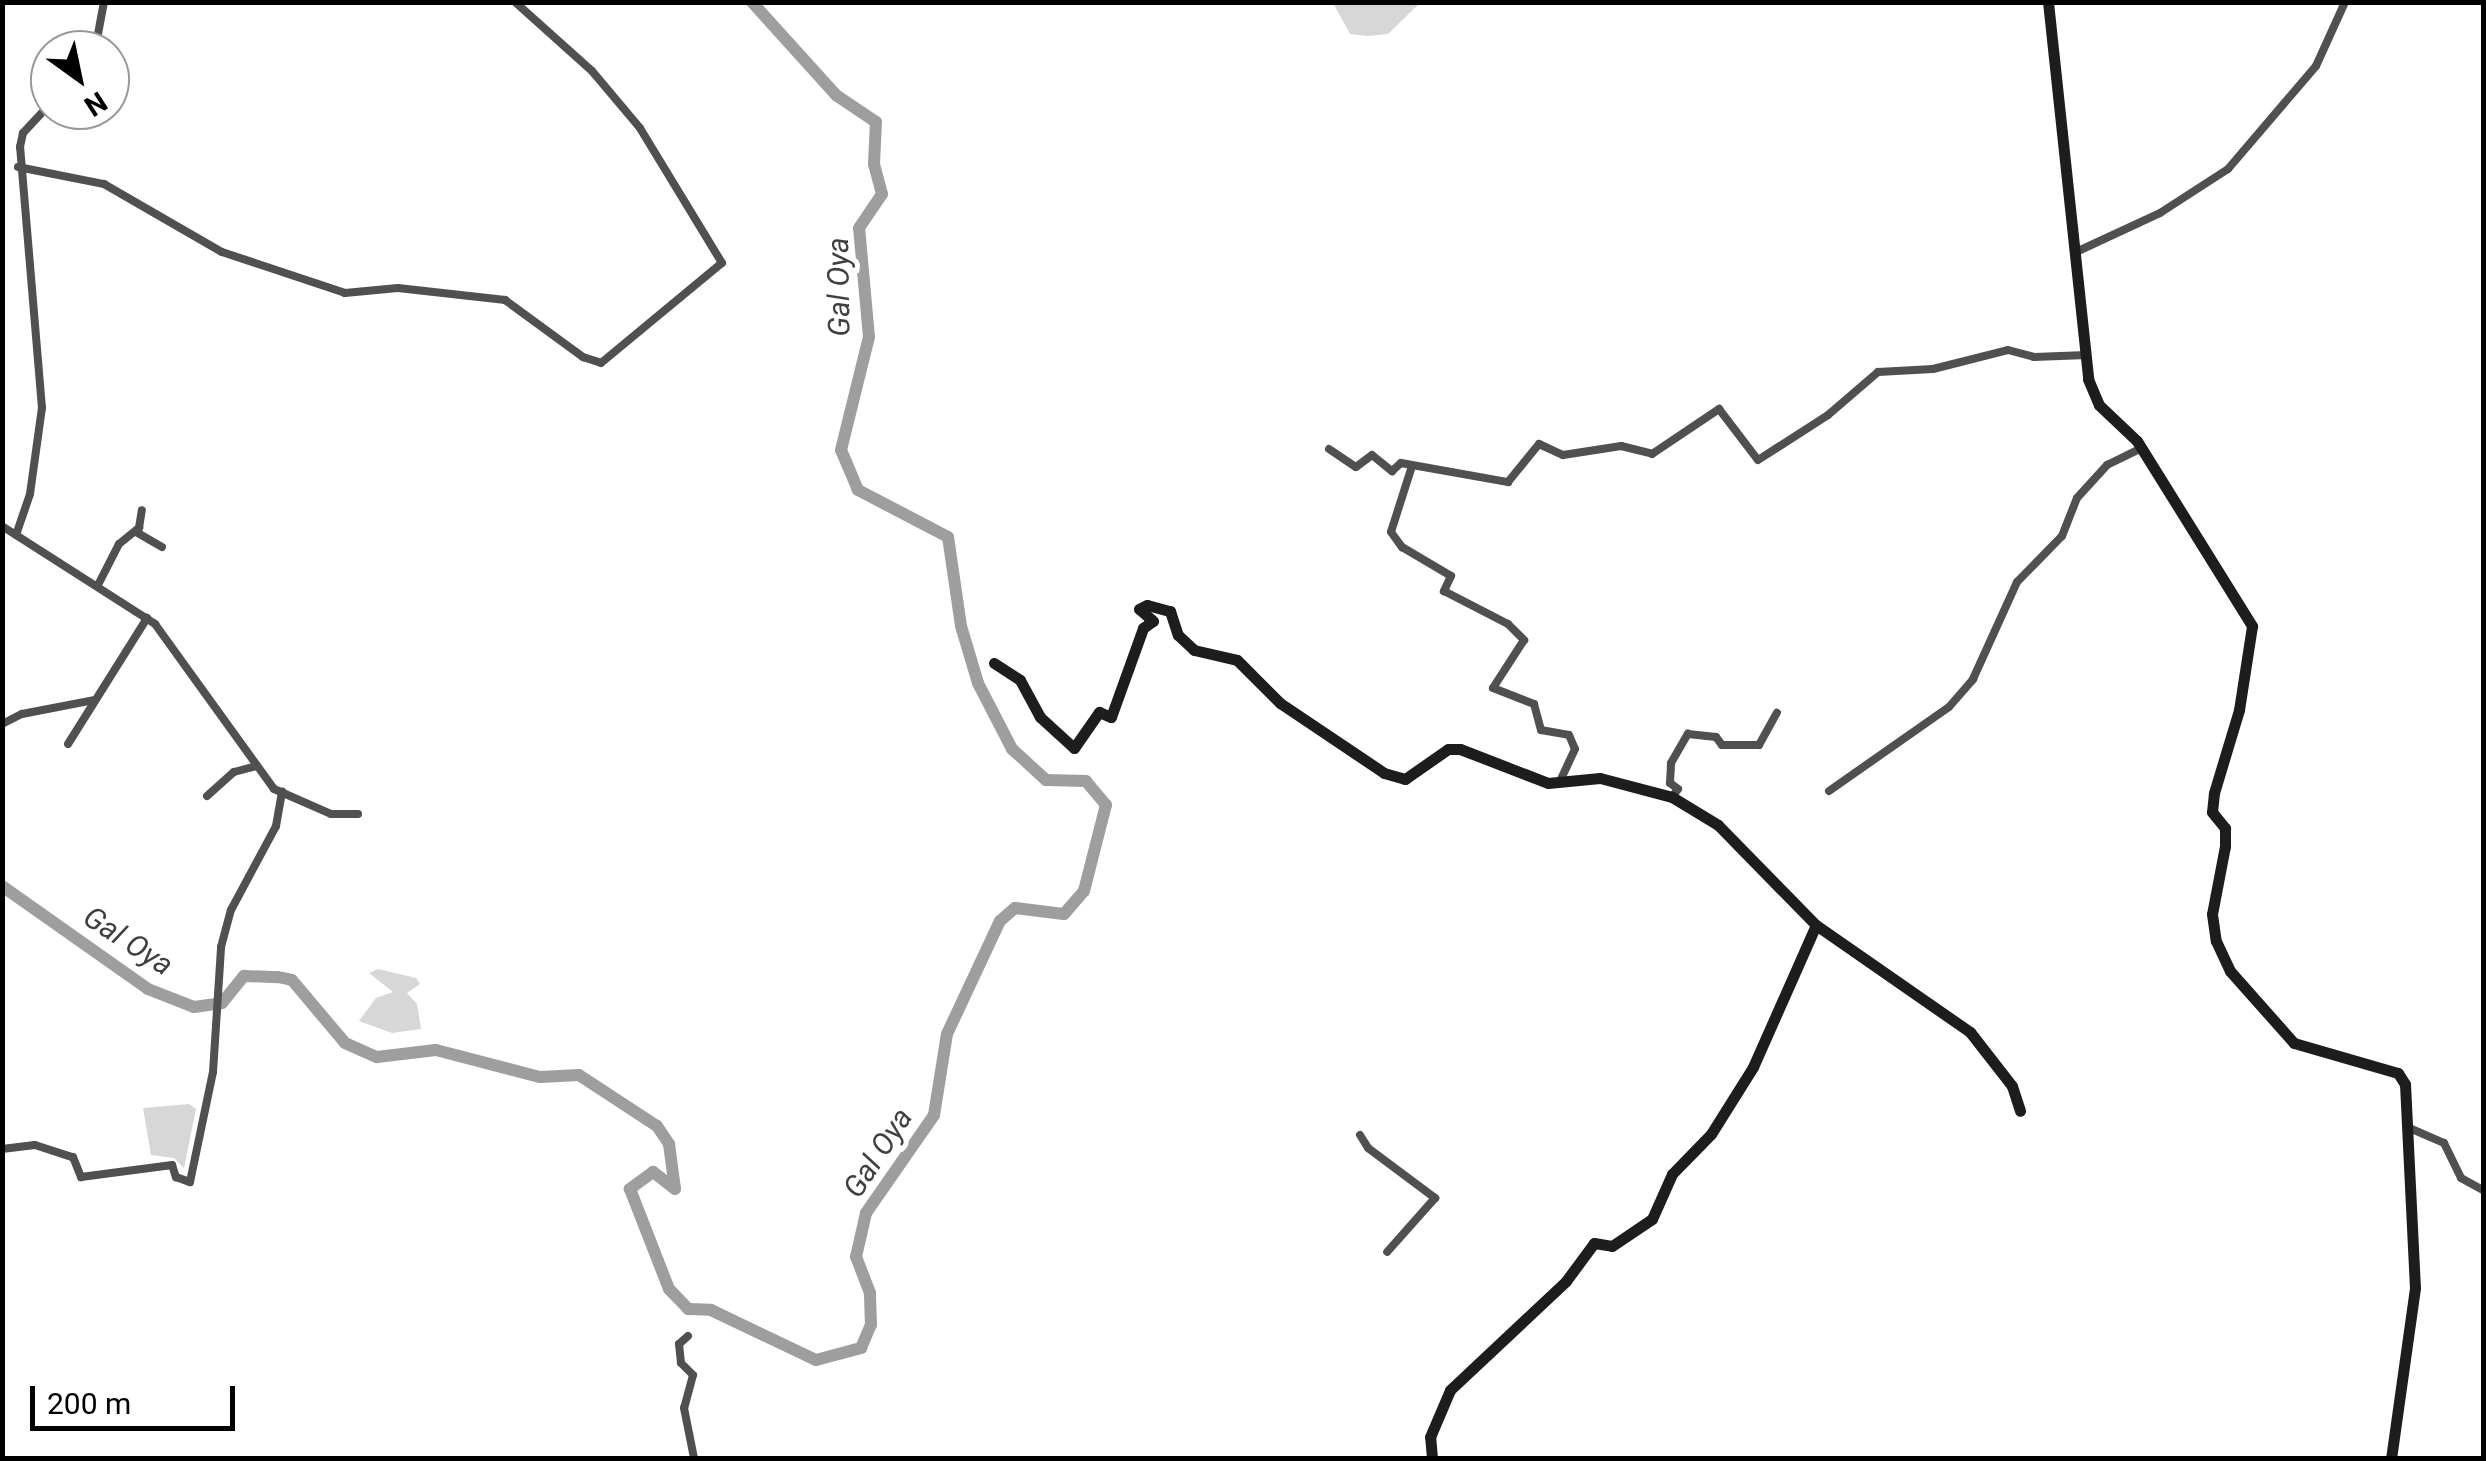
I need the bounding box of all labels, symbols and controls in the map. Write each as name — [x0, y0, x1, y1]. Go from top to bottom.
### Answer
north arrow — [30, 30, 130, 130]
text: N — [78, 85, 113, 123]
water label: Gal Oya — [820, 237, 858, 337]
water label: Gal Oya — [76, 899, 180, 983]
water label: Gal Oya — [836, 1101, 920, 1205]
scale bar — [35, 1366, 240, 1428]
text: 200 m — [47, 1386, 131, 1421]

